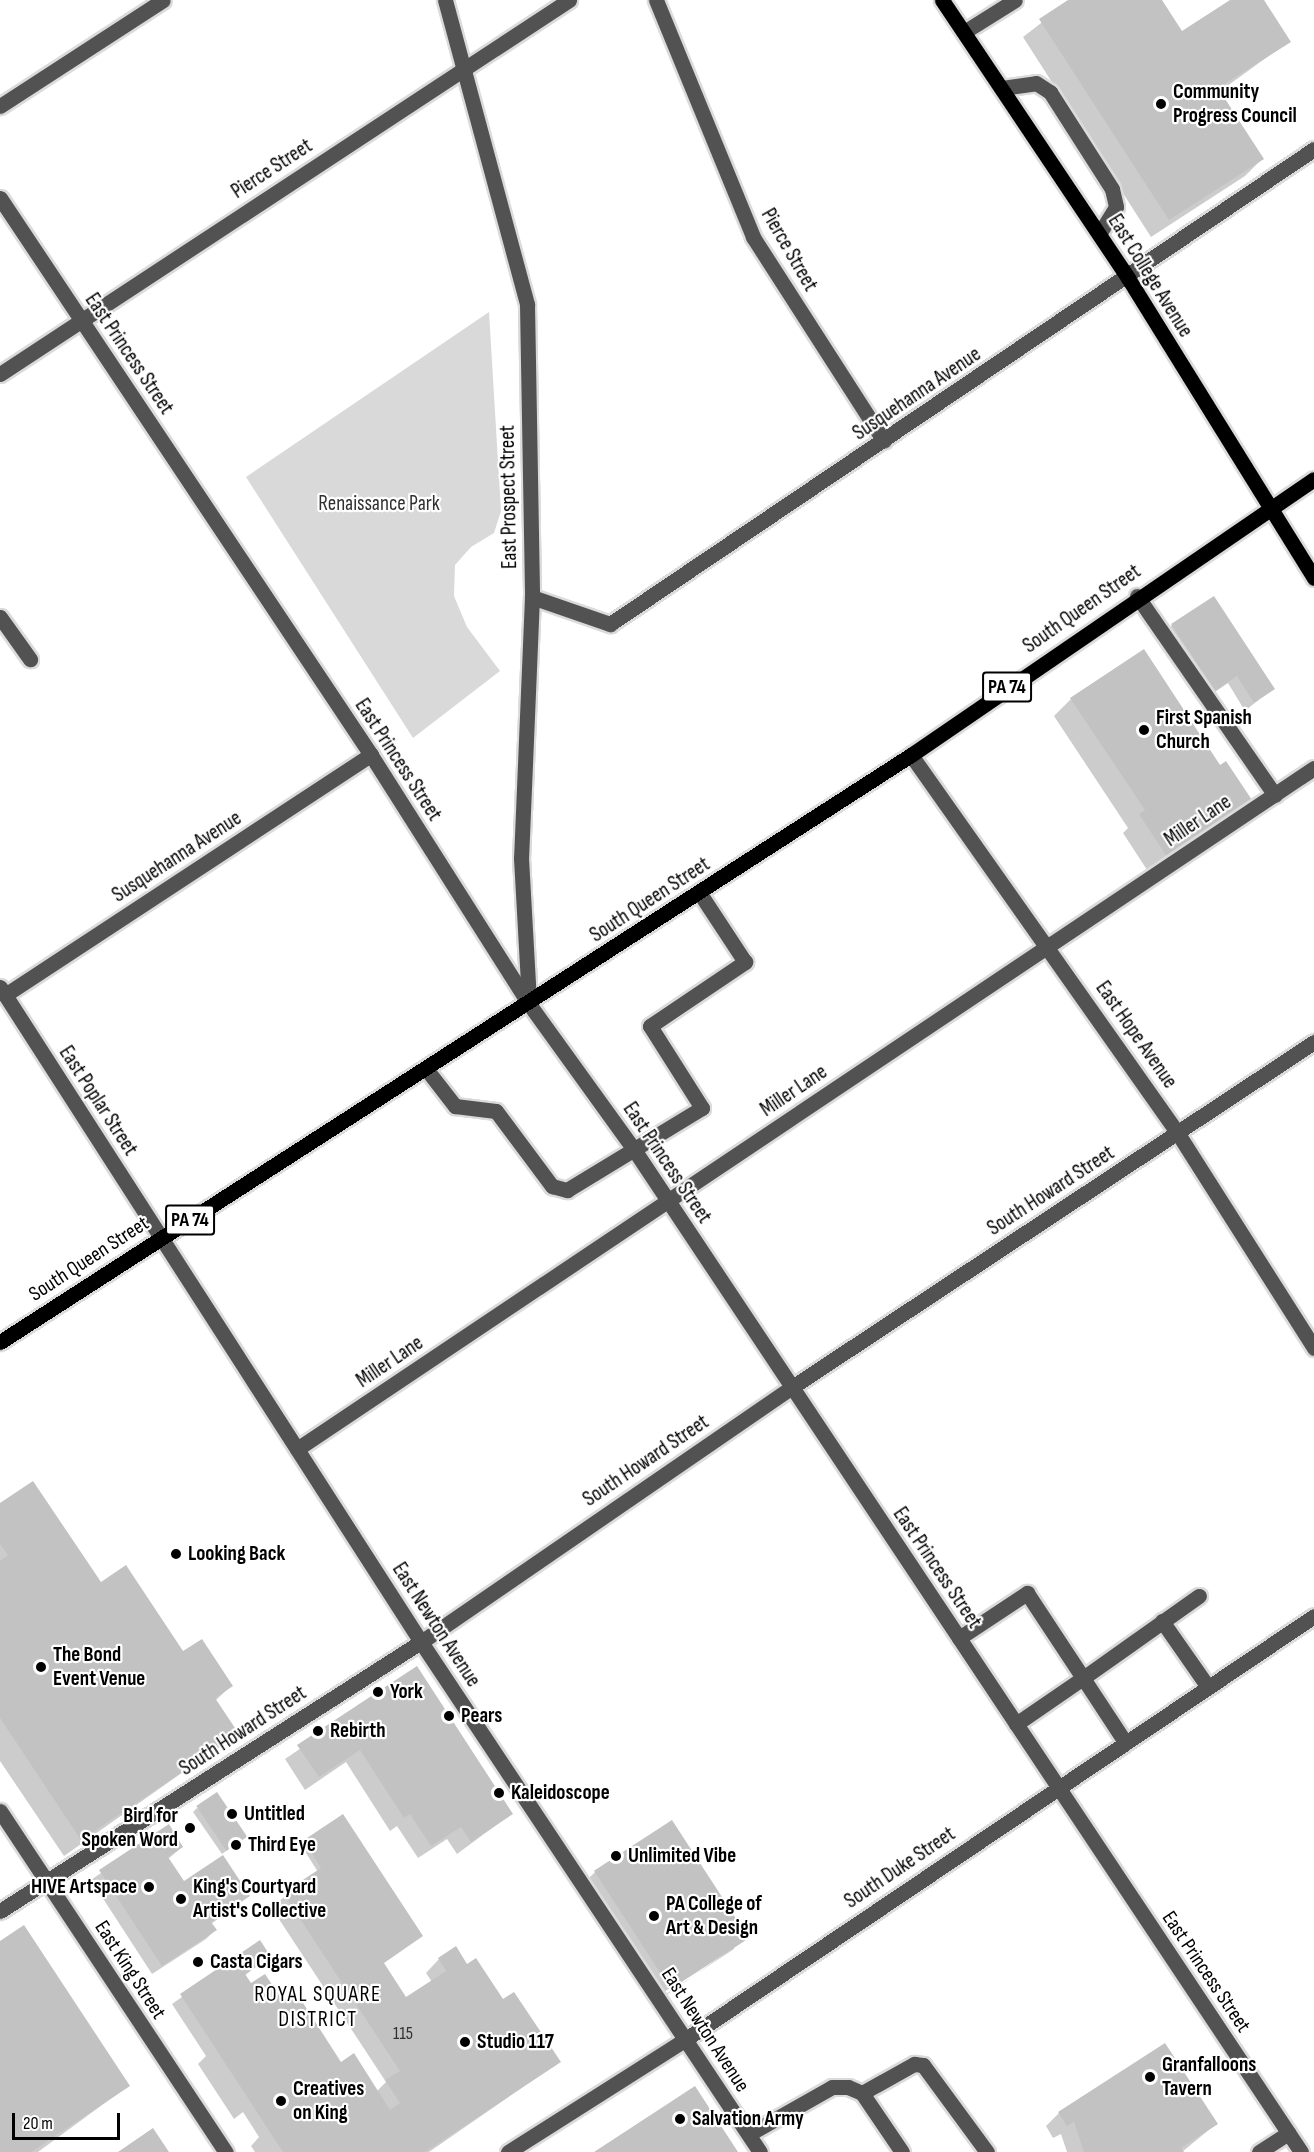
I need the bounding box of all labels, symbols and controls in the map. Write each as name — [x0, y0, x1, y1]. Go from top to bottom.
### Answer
place label: Community Progress Council — [1173, 79, 1297, 129]
marker: Community Progress Council — [1154, 97, 1168, 111]
street label: Pierce Street — [227, 134, 317, 204]
street label: Pierce Street — [755, 204, 823, 296]
street label: East College Avenue — [1102, 210, 1198, 342]
street label: East Princess Street — [79, 289, 179, 419]
street label: Susquehanna Avenue — [848, 342, 986, 446]
street label: East Prospect Street — [495, 425, 523, 569]
park label: Renaissance Park — [318, 491, 440, 517]
street label: South Queen Street — [1018, 559, 1146, 659]
road number: PA 74 — [982, 670, 1032, 704]
street label: East Princess Street — [349, 694, 447, 826]
place label: First Spanish Church — [1156, 705, 1252, 755]
marker: First Spanish Church — [1137, 723, 1151, 737]
street label: Miller Lane — [1160, 790, 1236, 852]
street label: Susquehanna Avenue — [108, 806, 246, 908]
street label: South Queen Street — [585, 852, 715, 948]
street label: East Hope Avenue — [1090, 977, 1182, 1093]
street label: East Poplar Street — [53, 1041, 143, 1161]
street label: Miller Lane — [756, 1060, 832, 1122]
street label: East Princess Street — [617, 1098, 717, 1228]
street label: South Howard Street — [983, 1141, 1119, 1241]
road number: PA 74 — [164, 1203, 216, 1237]
street label: South Queen Street — [24, 1211, 154, 1307]
street label: Miller Lane — [352, 1331, 428, 1393]
street label: South Howard Street — [578, 1410, 714, 1512]
street label: East Princess Street — [887, 1503, 987, 1633]
place label: Looking Back — [188, 1541, 285, 1567]
marker: Looking Back — [169, 1547, 183, 1561]
street label: East Newton Avenue — [386, 1558, 486, 1692]
place label: The Bond Event Venue — [53, 1642, 145, 1692]
marker: The Bond Event Venue — [34, 1660, 48, 1674]
place label: York — [390, 1679, 423, 1705]
street label: South Howard Street — [175, 1681, 311, 1781]
marker: York — [371, 1685, 385, 1699]
place label: Pears — [461, 1703, 502, 1729]
marker: Pears — [442, 1709, 456, 1723]
place label: Rebirth — [330, 1718, 386, 1744]
marker: Rebirth — [311, 1724, 325, 1738]
place label: Kaleidoscope — [511, 1780, 610, 1806]
marker: Kaleidoscope — [492, 1786, 506, 1800]
place label: Untitled — [244, 1801, 305, 1827]
place label: Bird for Spoken Word — [81, 1803, 178, 1853]
marker: Untitled — [225, 1807, 239, 1821]
marker: Bird for Spoken Word — [183, 1821, 197, 1835]
street label: South Duke Street — [840, 1822, 960, 1914]
place label: Third Eye — [248, 1832, 316, 1858]
marker: Third Eye — [229, 1838, 243, 1852]
place label: Unlimited Vibe — [628, 1843, 736, 1869]
marker: Unlimited Vibe — [609, 1849, 623, 1863]
place label: HIVE Artspace — [31, 1874, 137, 1900]
place label: King's Courtyard Artist's Collective — [193, 1874, 326, 1924]
marker: HIVE Artspace — [142, 1880, 156, 1894]
place label: PA College of Art & Design — [666, 1891, 762, 1941]
marker: King's Courtyard Artist's Collective — [174, 1892, 188, 1906]
street label: East Princess Street — [1156, 1907, 1256, 2037]
marker: PA College of Art & Design — [647, 1909, 661, 1923]
street label: East King Street — [89, 1916, 171, 2024]
place label: Casta Cigars — [210, 1949, 303, 1975]
marker: Casta Cigars — [191, 1955, 205, 1969]
street label: East Newton Avenue — [655, 1963, 755, 2097]
district label: ROYAL SQUARE DISTRICT — [254, 1981, 382, 2032]
house number: 115 — [393, 2023, 413, 2045]
place label: Studio 117 — [477, 2029, 554, 2055]
marker: Studio 117 — [458, 2035, 472, 2049]
place label: Granfalloons Tavern — [1162, 2052, 1256, 2102]
marker: Granfalloons Tavern — [1143, 2070, 1157, 2084]
place label: Creatives on King — [293, 2076, 364, 2126]
marker: Creatives on King — [274, 2094, 288, 2108]
scale bar — [15, 2101, 123, 2139]
place label: Salvation Army — [692, 2106, 804, 2132]
marker: Salvation Army — [673, 2112, 687, 2126]
text: 20 m — [23, 2113, 53, 2134]

